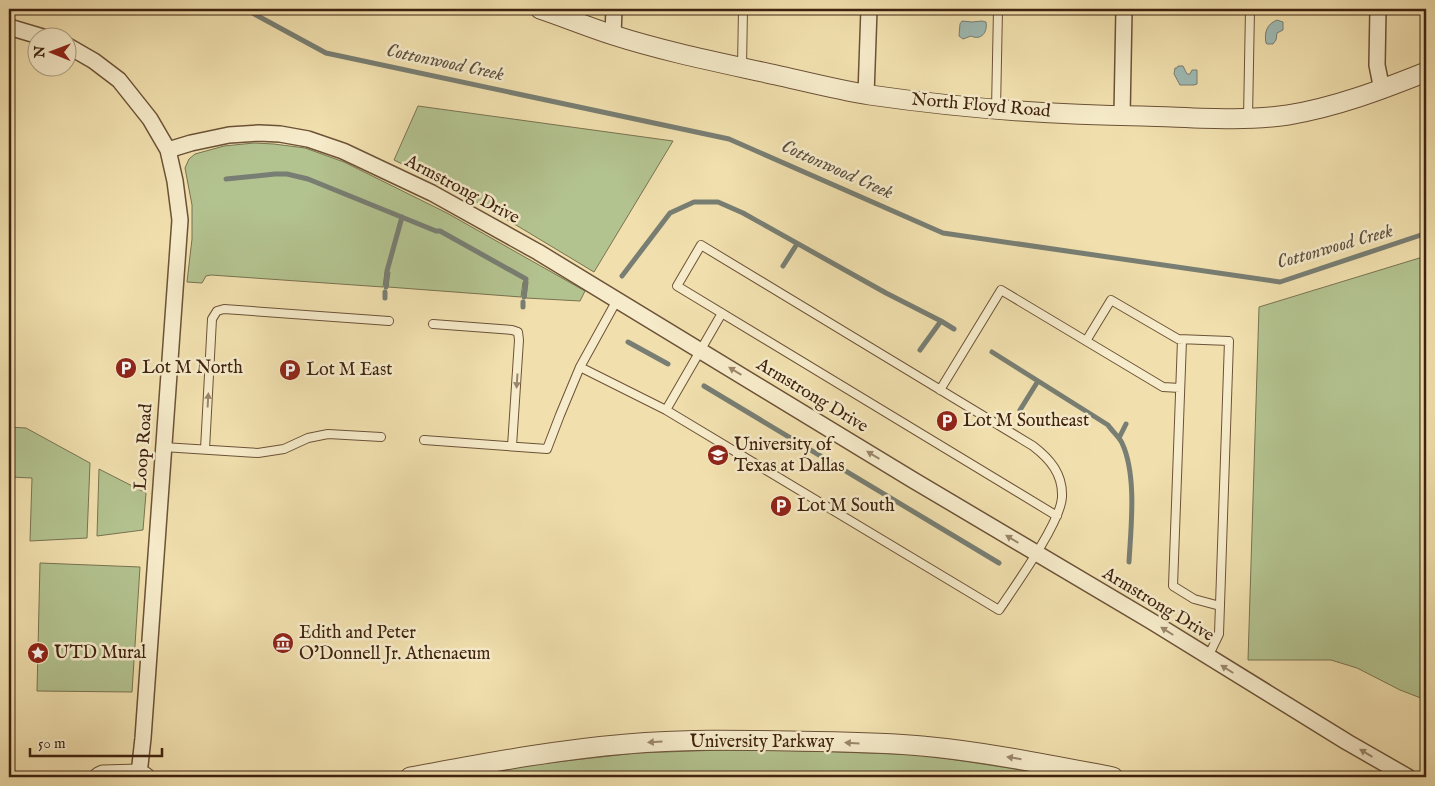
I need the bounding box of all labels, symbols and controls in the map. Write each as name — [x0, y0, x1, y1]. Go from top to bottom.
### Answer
north arrow — [28, 28, 78, 78]
water label: Cottonwood Creek — [384, 39, 506, 87]
text: N — [31, 46, 49, 59]
street label: North Floyd Road — [911, 88, 1052, 124]
water label: Cottonwood Creek — [777, 135, 897, 205]
street label: Armstrong Drive — [400, 150, 523, 230]
water label: Cottonwood Creek — [1274, 219, 1396, 275]
street label: Armstrong Drive — [751, 353, 872, 438]
parking icon: Lot M North — [114, 356, 138, 380]
place label: Lot M North — [142, 357, 243, 380]
parking icon: Lot M East — [278, 358, 302, 382]
place label: Lot M East — [306, 359, 392, 382]
one-way arrow — [728, 366, 741, 375]
one-way arrow — [512, 373, 520, 389]
one-way arrow — [204, 392, 212, 408]
street label: Loop Road — [130, 403, 159, 491]
parking icon: Lot M Southeast — [935, 409, 959, 433]
place label: Lot M Southeast — [963, 410, 1089, 433]
place label: University of Texas at Dallas — [734, 434, 845, 478]
school or university icon: University of Texas at Dallas — [706, 443, 730, 467]
one-way arrow — [867, 451, 880, 460]
parking icon: Lot M South — [769, 494, 793, 518]
place label: Lot M South — [797, 495, 895, 518]
one-way arrow — [1006, 535, 1019, 544]
street label: Armstrong Drive — [1097, 562, 1218, 647]
place label: Edith and Peter O’Donnell Jr. Athenaeum — [299, 622, 490, 666]
one-way arrow — [1161, 627, 1174, 636]
museum icon: Edith and Peter O’Donnell Jr. Athenaeum — [271, 631, 295, 655]
place icon: UTD Mural — [26, 641, 50, 665]
place label: UTD Mural — [54, 642, 146, 665]
one-way arrow — [1220, 664, 1234, 673]
scale bar — [30, 726, 162, 758]
street label: University Parkway — [690, 731, 834, 754]
text: 50 m — [38, 734, 66, 753]
one-way arrow — [844, 738, 860, 746]
one-way arrow — [646, 739, 662, 747]
one-way arrow — [1359, 749, 1372, 758]
one-way arrow — [1005, 754, 1021, 762]

